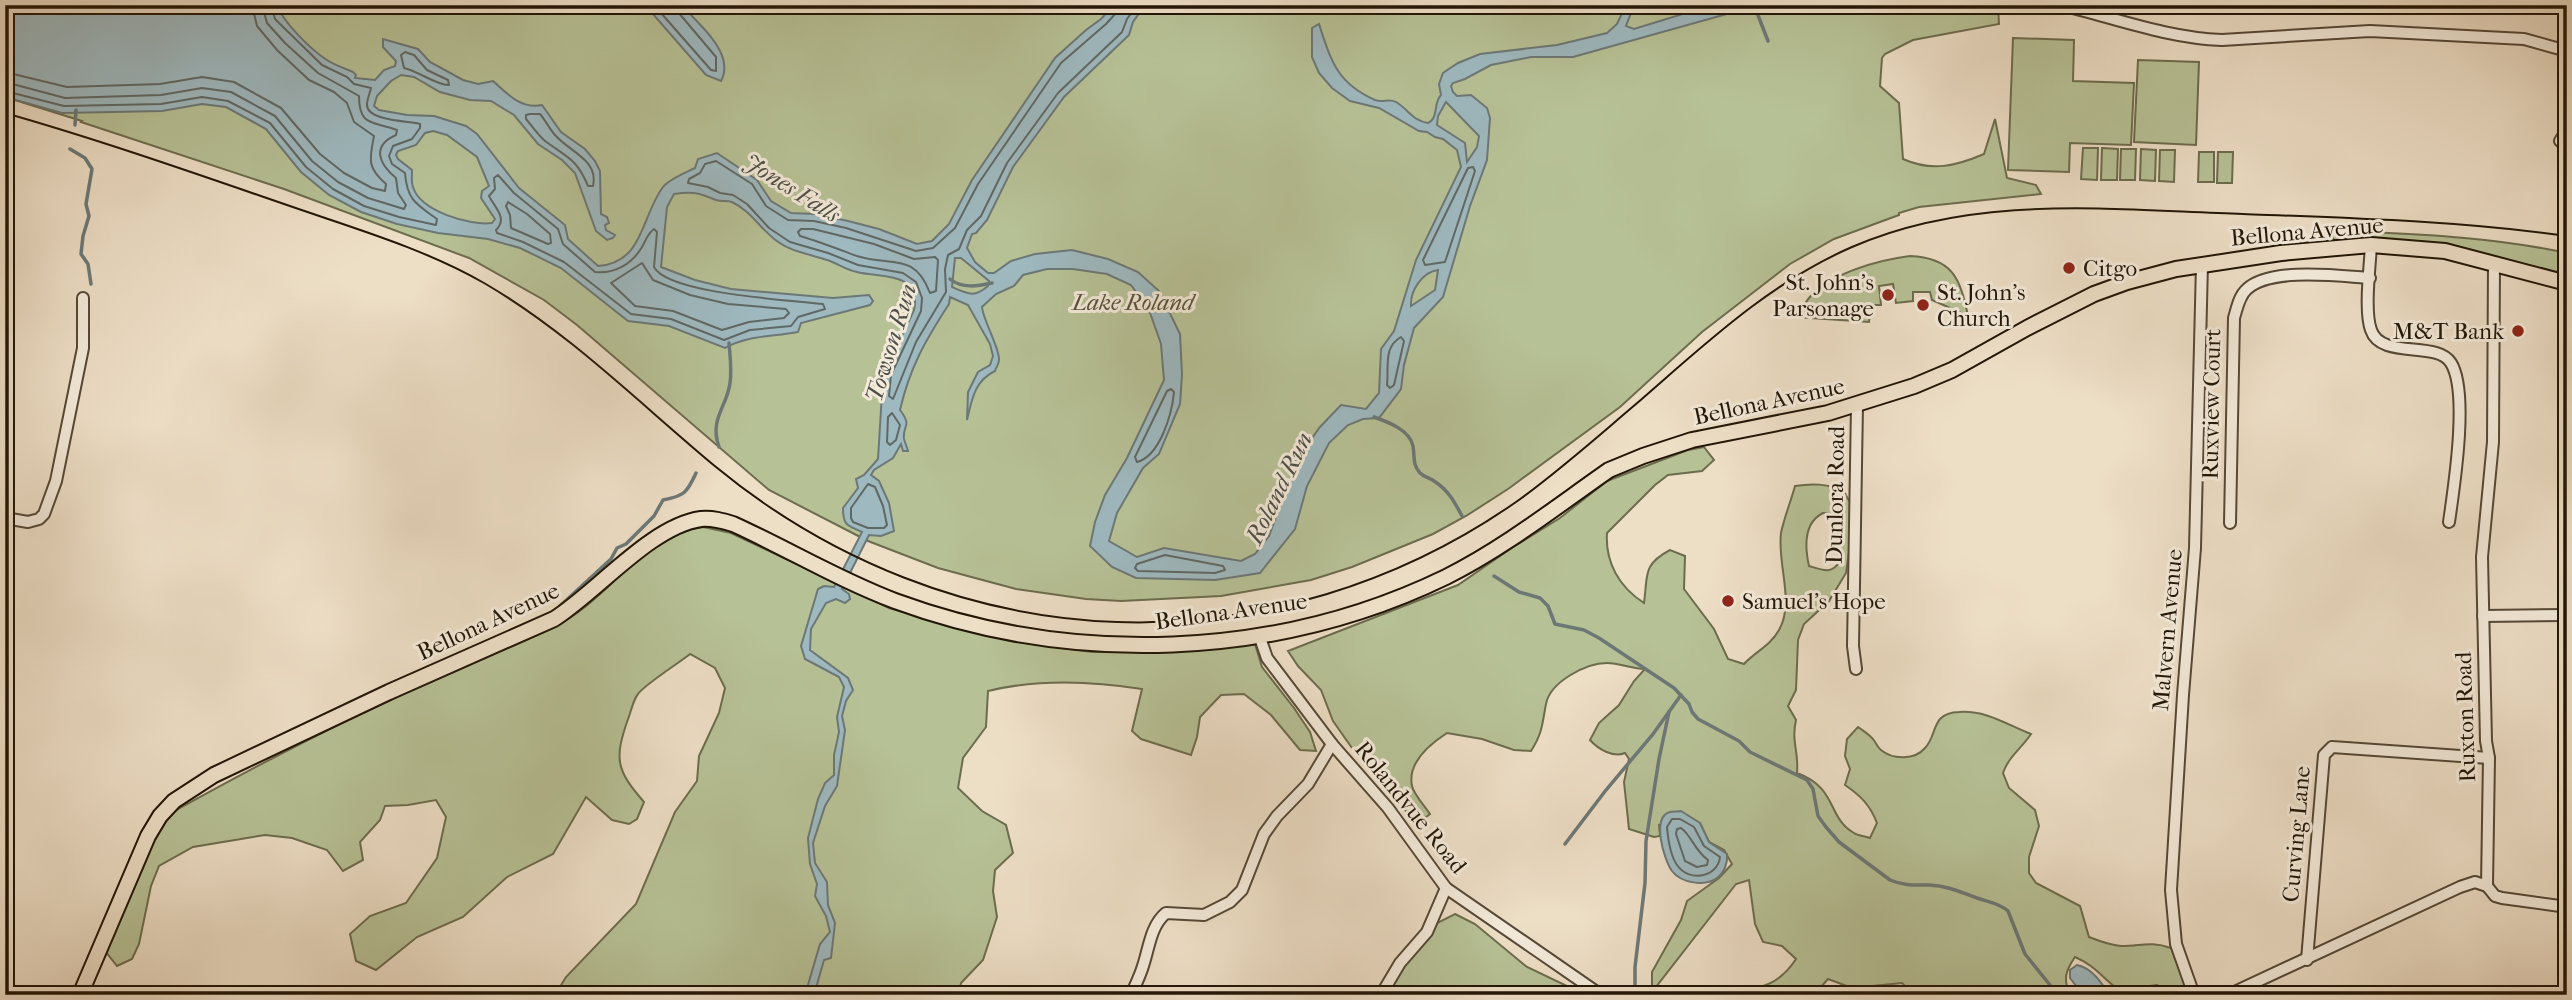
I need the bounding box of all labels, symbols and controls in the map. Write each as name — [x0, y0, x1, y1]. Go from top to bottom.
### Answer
water label: Jones Falls — [739, 147, 846, 229]
street label: Bellona Avenue — [2229, 211, 2385, 252]
place label: Citgo — [2083, 255, 2137, 282]
marker: Citgo — [2061, 260, 2077, 276]
place label: St. John's Parsonage — [1772, 269, 1874, 322]
place label: St. John's Church — [1937, 279, 2026, 332]
water label: Towson Run — [860, 281, 922, 405]
marker: St. John's Parsonage — [1880, 287, 1896, 303]
park label: Lake Roland — [1070, 289, 1197, 316]
marker: St. John's Church — [1915, 297, 1931, 313]
place label: M&T Bank — [2393, 318, 2505, 345]
marker: M&T Bank — [2510, 323, 2526, 339]
street label: Ruxview Court — [2197, 328, 2226, 480]
street label: Bellona Avenue — [1691, 372, 1847, 431]
street label: Dunlora Road — [1821, 425, 1850, 564]
water label: Roland Run — [1239, 428, 1318, 550]
street label: Malvern Avenue — [2147, 548, 2188, 712]
street label: Bellona Avenue — [413, 577, 563, 666]
street label: Bellona Avenue — [1153, 587, 1309, 636]
place label: Samuel's Hope — [1742, 588, 1886, 615]
marker: Samuel's Hope — [1720, 593, 1736, 609]
street label: Ruxton Road — [2450, 651, 2481, 783]
street label: Rolandvue Road — [1349, 736, 1473, 879]
street label: Curving Lane — [2277, 765, 2316, 903]

